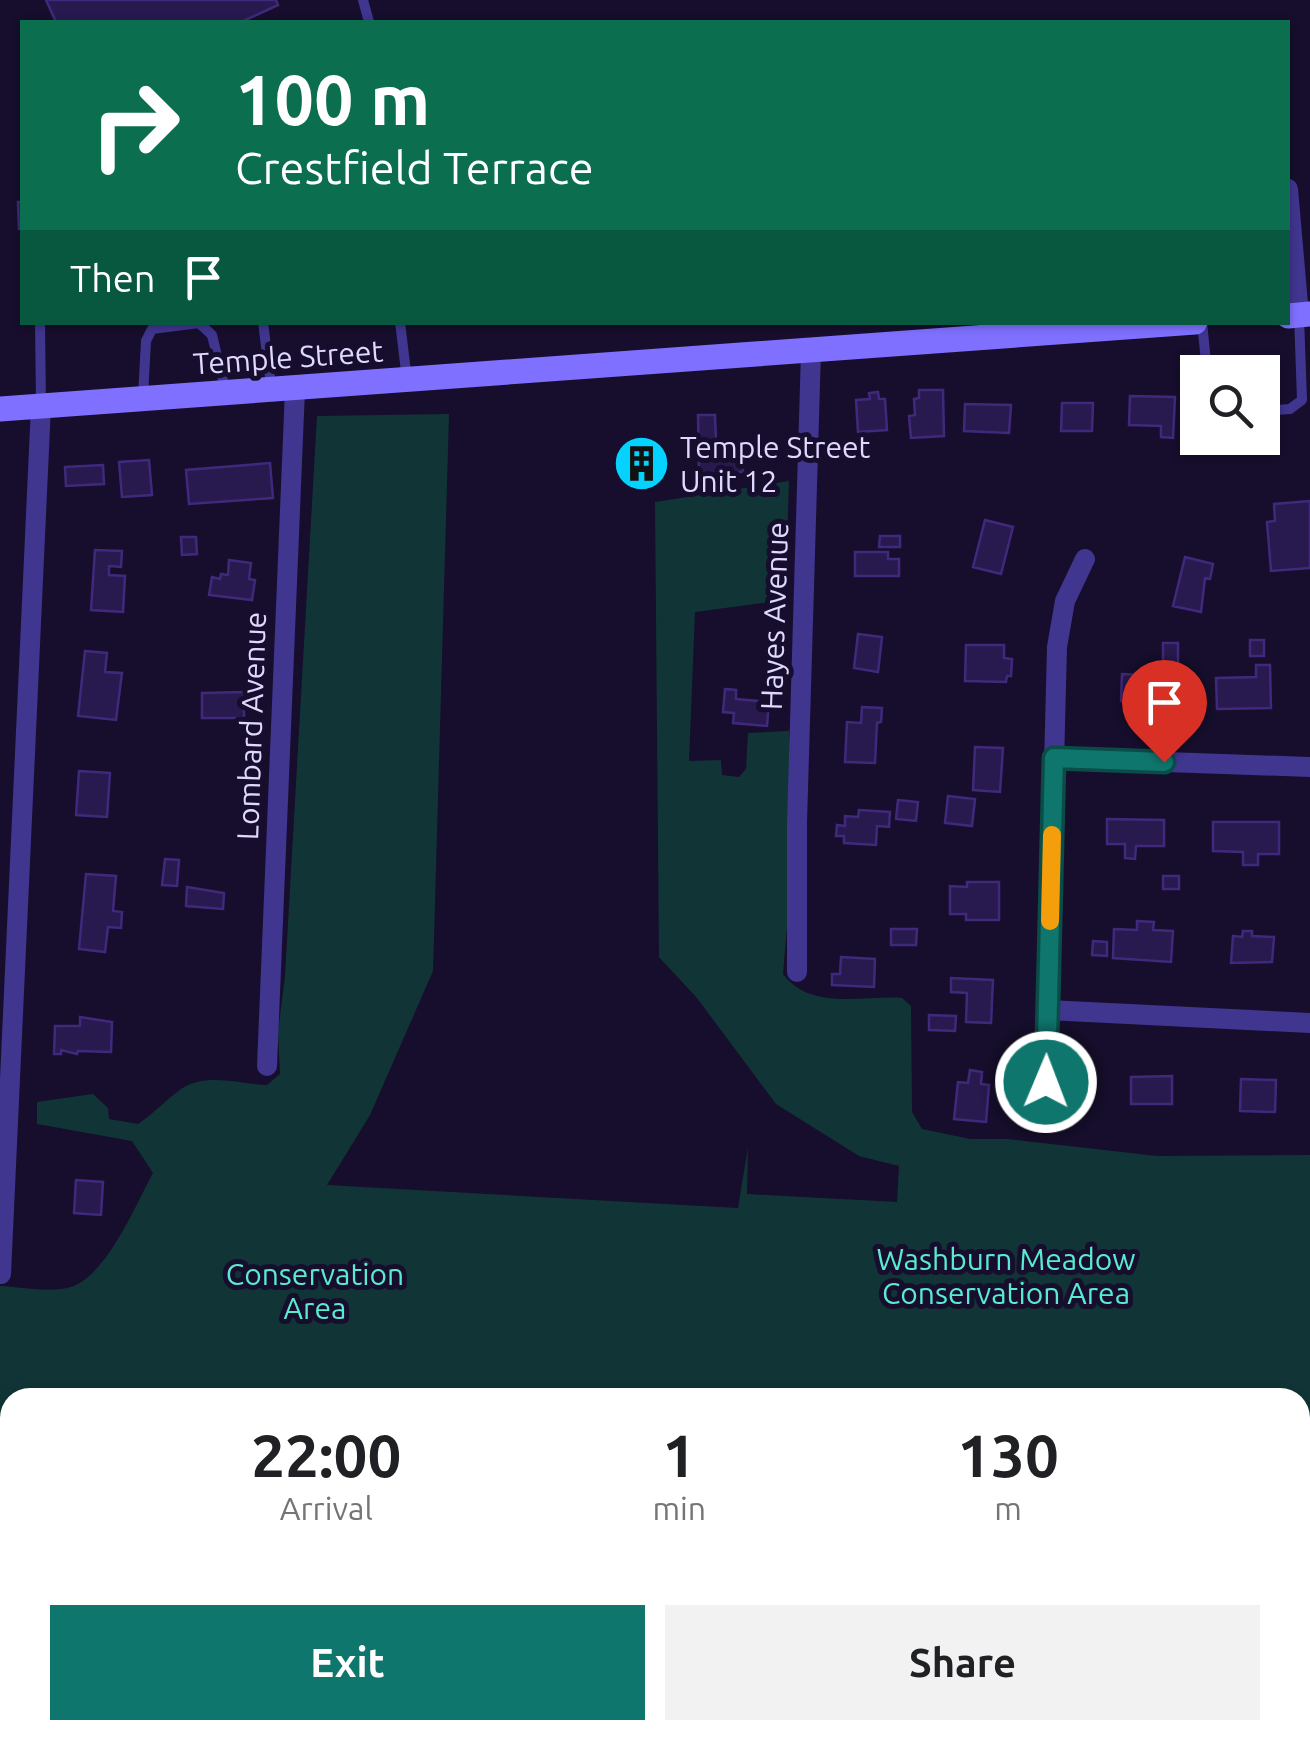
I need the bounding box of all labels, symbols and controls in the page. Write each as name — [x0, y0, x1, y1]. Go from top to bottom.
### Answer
icon: right — [70, 60, 200, 190]
text: 100 m — [235, 60, 430, 138]
text: Crestfield Terrace — [235, 142, 594, 193]
icon: arrive — [176, 250, 231, 305]
text: Then — [70, 257, 156, 299]
street label: Temple Street — [192, 333, 384, 381]
map controls — [1180, 355, 1280, 455]
button: search — [1180, 355, 1280, 455]
place label: Temple Street Unit 12 — [680, 430, 870, 498]
building icon: Temple Street Unit 12 — [611, 434, 671, 494]
street label: Hayes Avenue — [754, 521, 794, 711]
street label: Lombard Avenue — [230, 611, 272, 841]
pin — [1122, 660, 1207, 763]
icon: arrive — [1137, 675, 1192, 730]
position arrow — [994, 1030, 1098, 1134]
park label: Washburn Meadow Conservation Area — [876, 1242, 1136, 1310]
park label: Conservation Area — [226, 1257, 404, 1325]
text: 22:00 — [251, 1421, 401, 1488]
text: 1 — [662, 1421, 696, 1488]
text: 130 — [957, 1421, 1059, 1488]
text: Arrival — [280, 1490, 373, 1526]
text: min — [652, 1490, 706, 1526]
text: m — [994, 1490, 1022, 1526]
button: Exit — [50, 1605, 645, 1720]
button: Share — [665, 1605, 1260, 1720]

